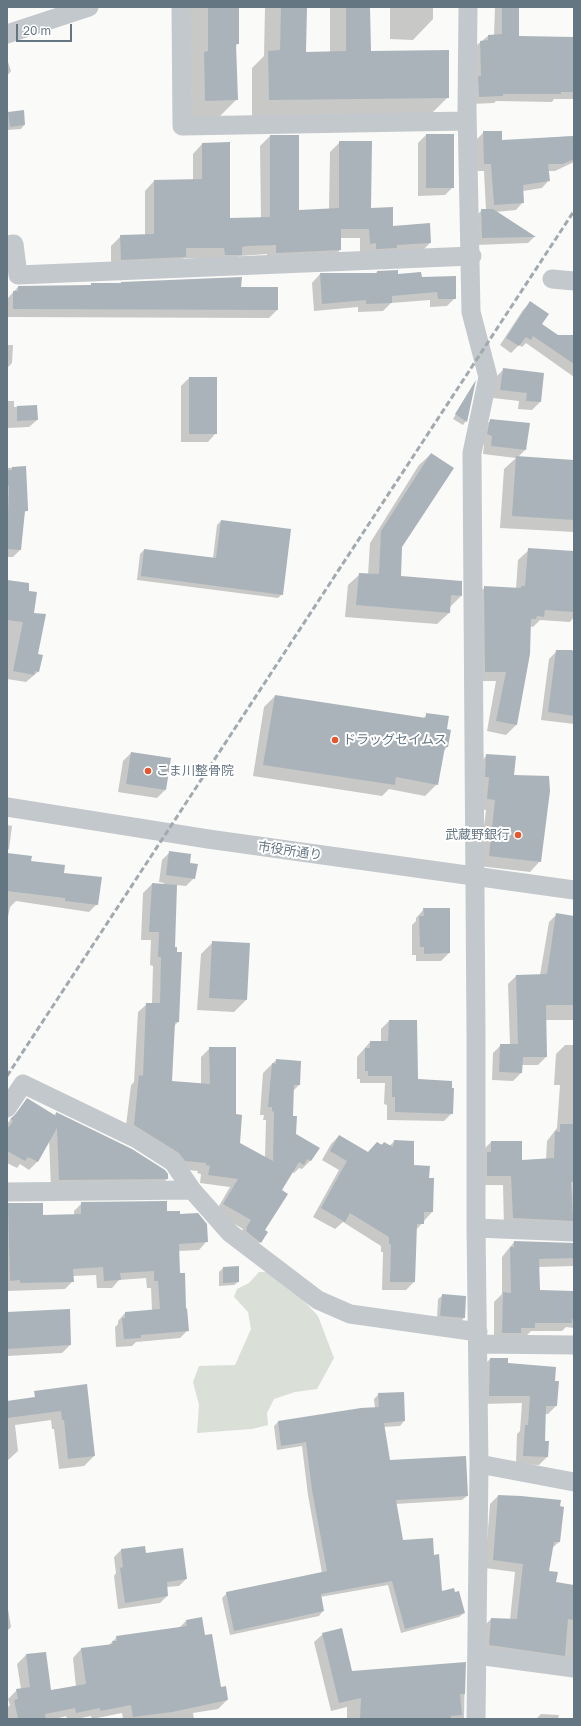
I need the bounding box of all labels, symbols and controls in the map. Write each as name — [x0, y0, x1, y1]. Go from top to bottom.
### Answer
scale bar — [18, 16, 74, 42]
text: 20 m — [23, 23, 51, 38]
place label: ドラッグセイムス — [343, 732, 447, 748]
marker: ドラッグセイムス — [330, 735, 340, 745]
place label: こま川整骨院 — [156, 763, 234, 779]
marker: こま川整骨院 — [143, 766, 153, 776]
place label: 武蔵野銀行 — [445, 827, 510, 843]
marker: 武蔵野銀行 — [513, 830, 523, 840]
street label: 市役所通り — [257, 839, 323, 863]

